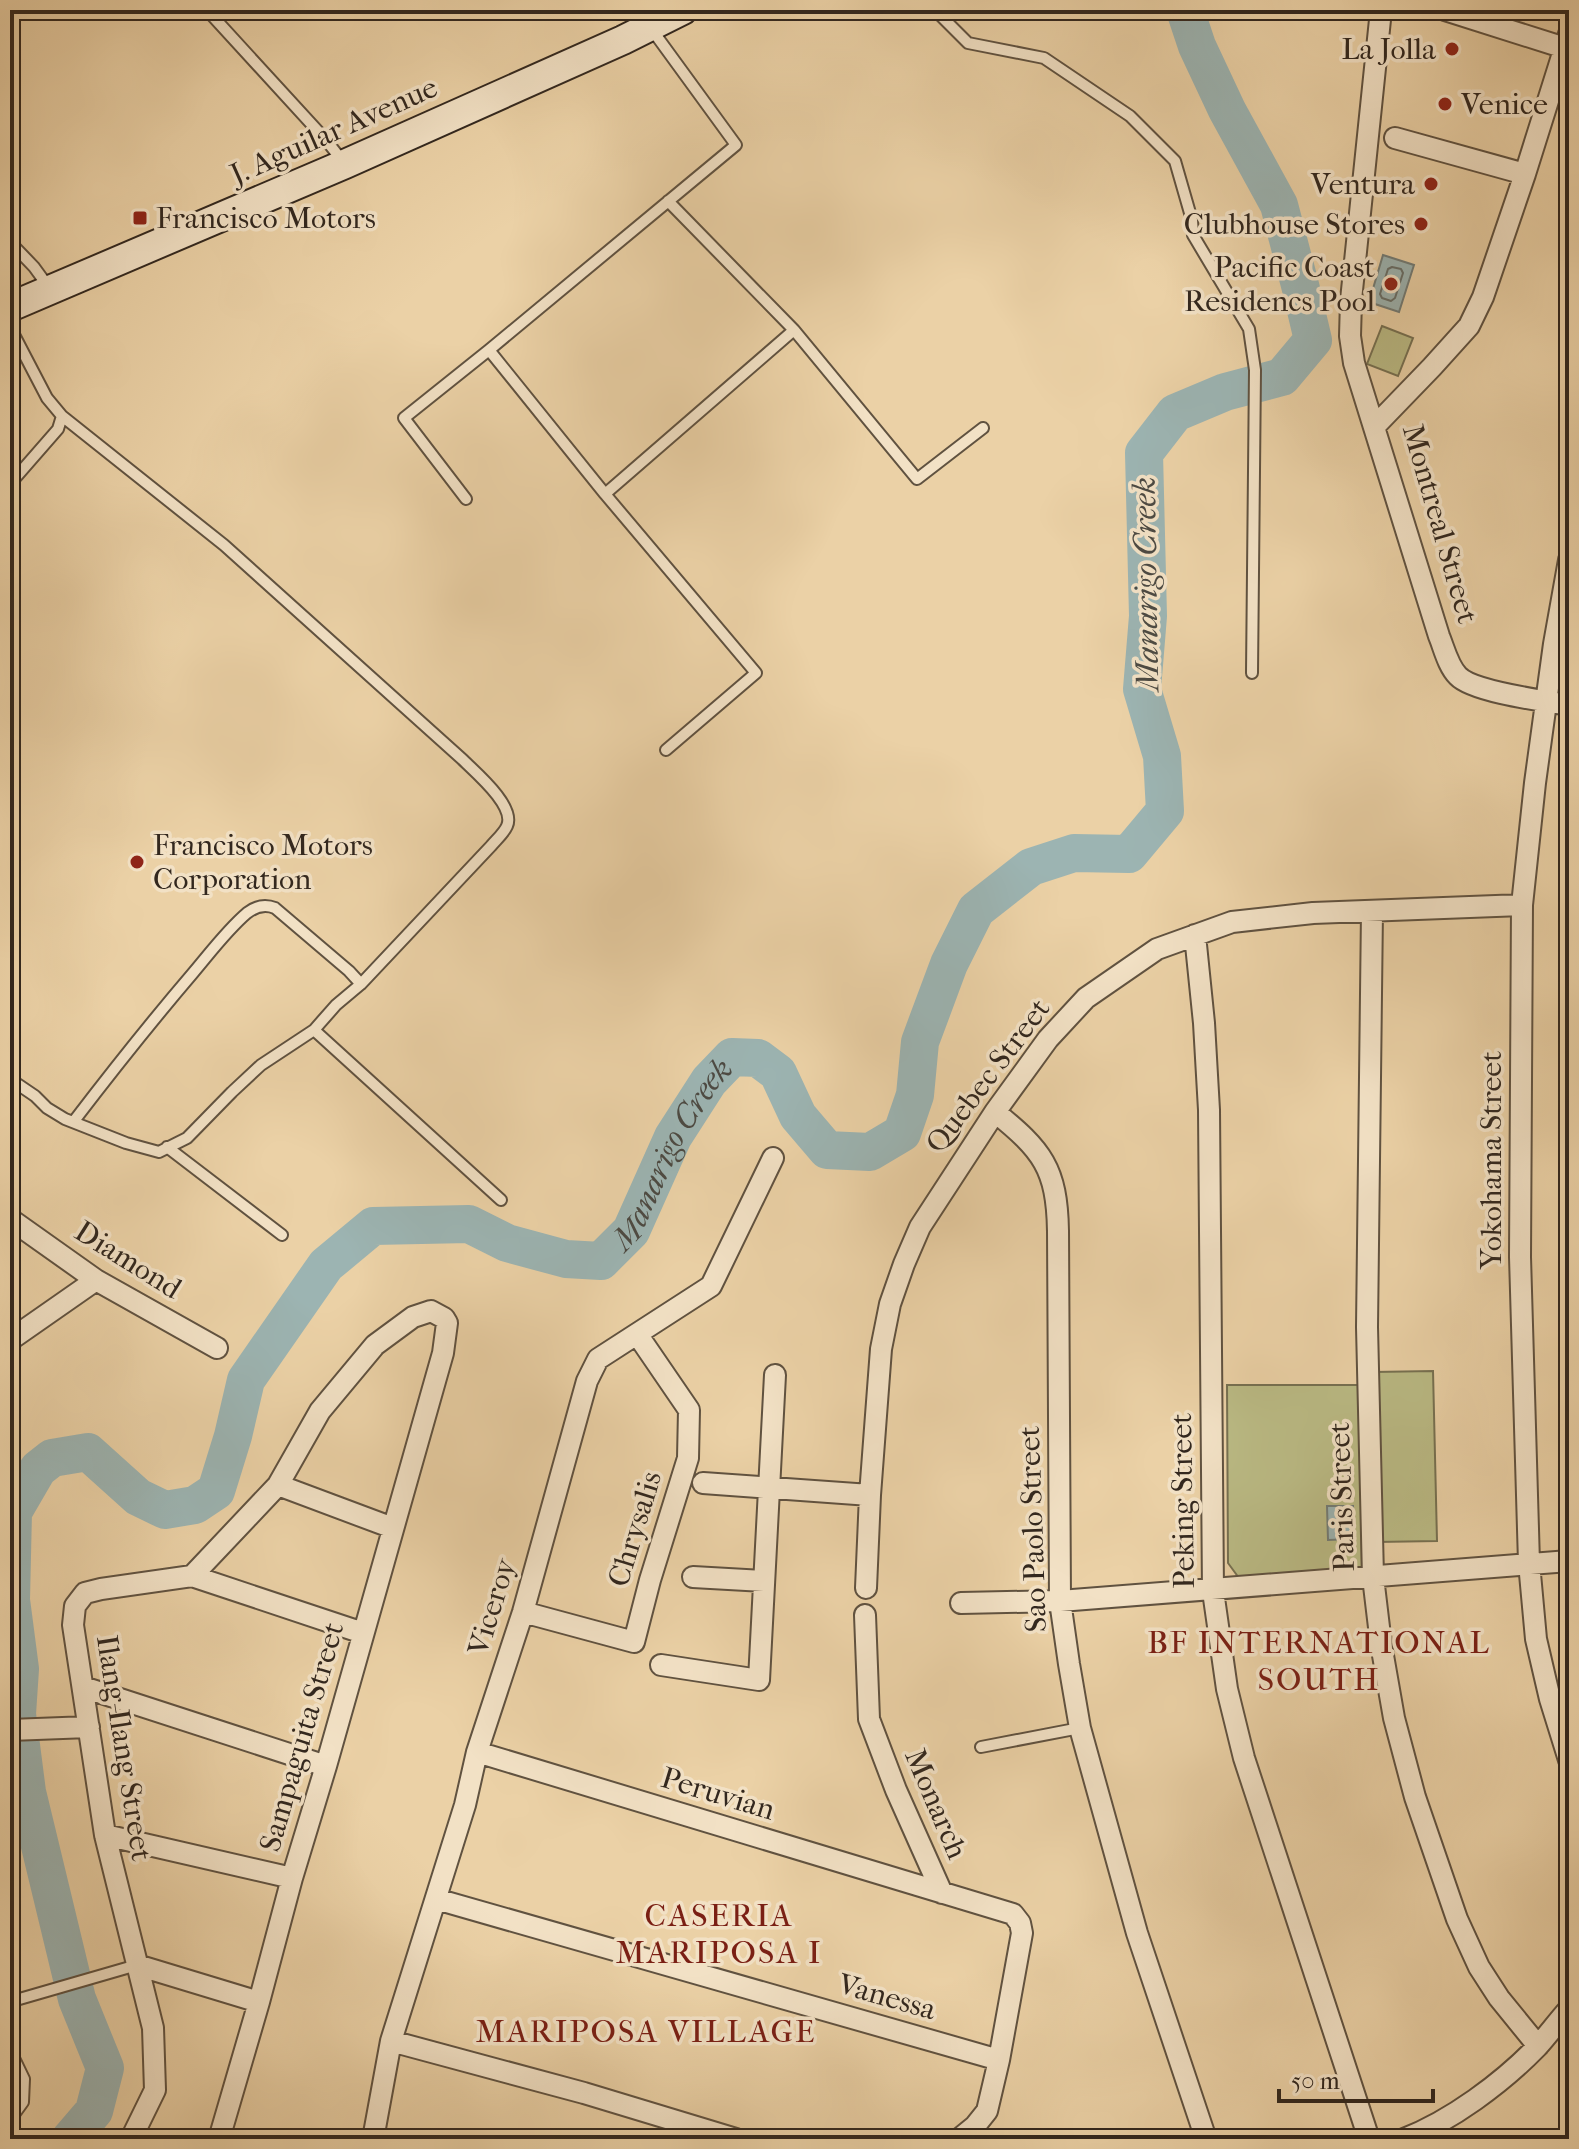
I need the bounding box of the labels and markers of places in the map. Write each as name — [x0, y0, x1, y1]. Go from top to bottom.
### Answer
place label: La Jolla — [1341, 32, 1437, 67]
marker: La Jolla — [1443, 40, 1461, 58]
place label: Venice — [1460, 87, 1548, 122]
marker: Venice — [1436, 95, 1454, 113]
place label: Ventura — [1310, 167, 1416, 202]
marker: Ventura — [1422, 175, 1440, 193]
place label: Francisco Motors — [156, 201, 376, 236]
place label: Clubhouse Stores — [1184, 207, 1405, 242]
marker: Francisco Motors — [131, 209, 149, 227]
marker: Clubhouse Stores — [1412, 215, 1430, 233]
place label: Pacific Coast Residencs Pool — [1184, 250, 1375, 319]
marker: Pacific Coast Residencs Pool — [1382, 275, 1400, 293]
place label: Francisco Motors Corporation — [153, 828, 373, 897]
marker: Francisco Motors Corporation — [128, 853, 146, 871]

